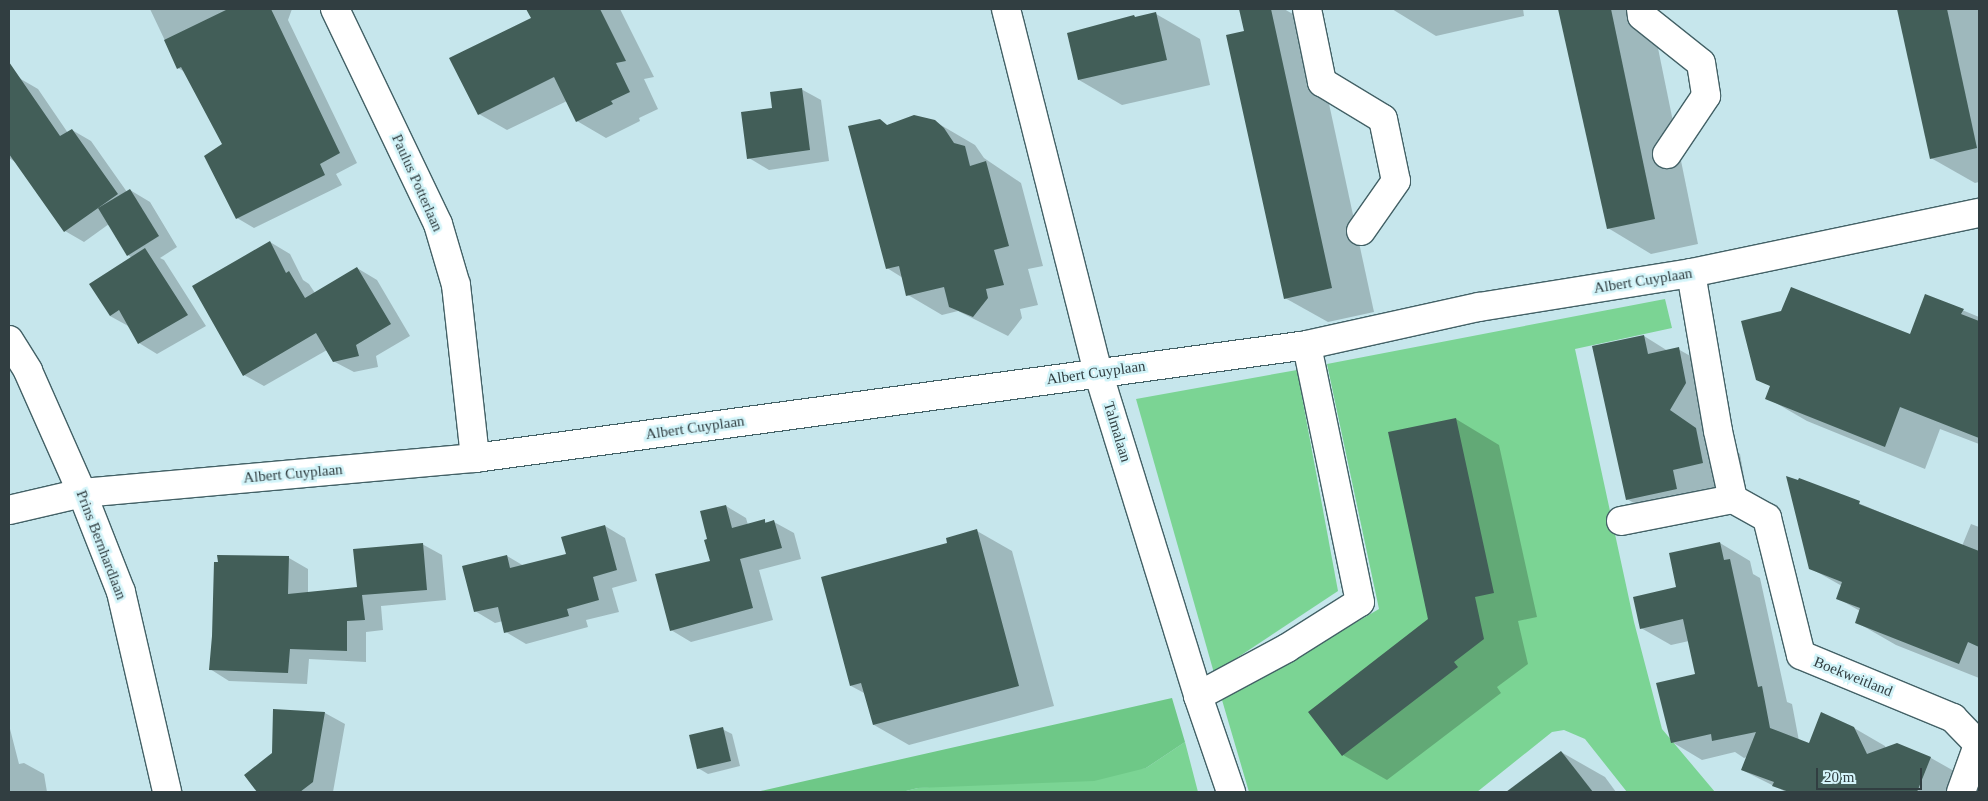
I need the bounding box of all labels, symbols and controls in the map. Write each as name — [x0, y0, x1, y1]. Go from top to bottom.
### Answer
street label: Paulus Potterlaan — [388, 132, 446, 234]
street label: Albert Cuyplaan — [1592, 264, 1694, 298]
street label: Albert Cuyplaan — [1045, 357, 1147, 389]
street label: Talmalaan — [1099, 400, 1135, 464]
street label: Albert Cuyplaan — [644, 412, 746, 444]
street label: Albert Cuyplaan — [243, 461, 343, 487]
street label: Prins Bernhardlaan — [72, 488, 130, 602]
street label: Boekweitland — [1811, 653, 1895, 701]
scale bar — [1818, 758, 1924, 790]
text: 20 m — [1824, 769, 1854, 785]

